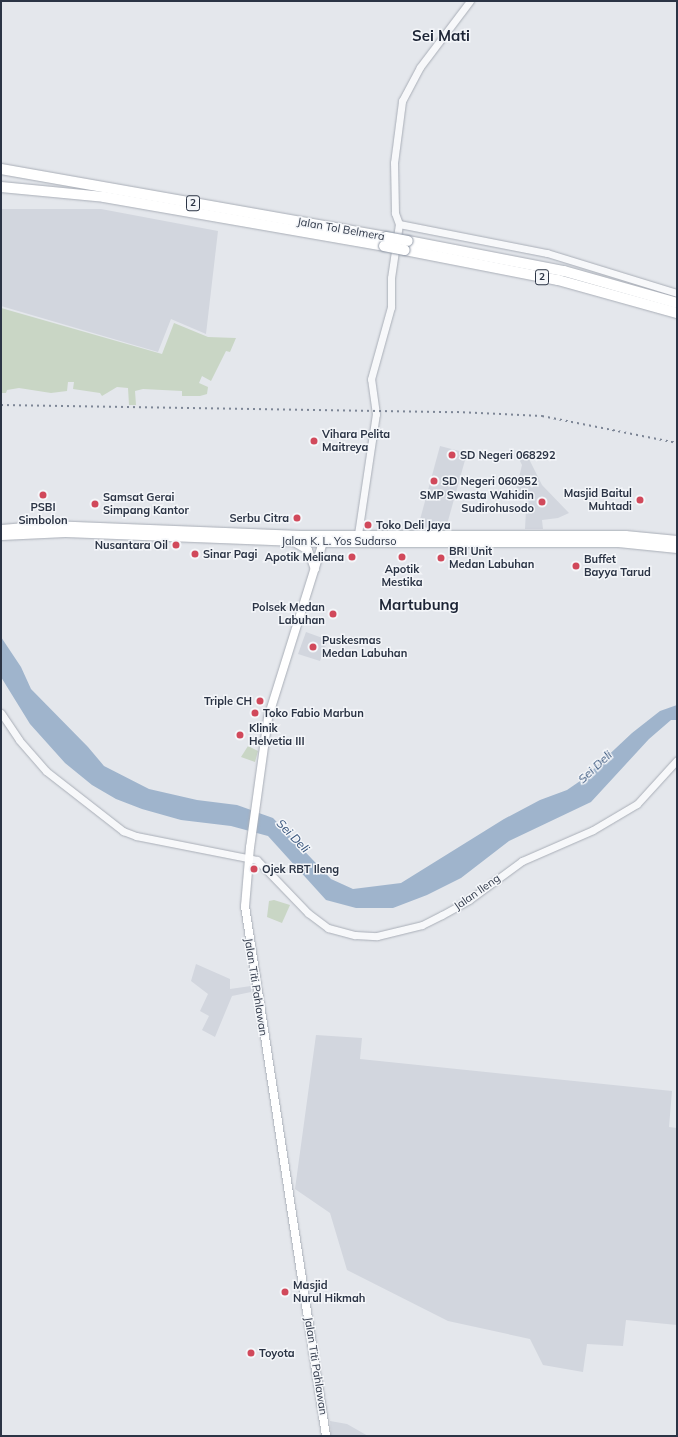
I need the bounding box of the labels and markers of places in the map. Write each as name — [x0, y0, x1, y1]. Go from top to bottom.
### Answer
place label: Vihara Pelita Maitreya — [322, 428, 390, 454]
marker: Vihara Pelita Maitreya — [309, 436, 319, 446]
place label: SD Negeri 068292 — [460, 448, 556, 462]
marker: SD Negeri 068292 — [447, 450, 457, 460]
place label: SD Negeri 060952 — [442, 474, 538, 488]
marker: SD Negeri 060952 — [429, 476, 439, 486]
place label: Masjid Baitul Muhtadi — [564, 487, 632, 513]
place label: SMP Swasta Wahidin Sudirohusodo — [420, 489, 534, 515]
marker: PSBI Simbolon — [38, 490, 48, 500]
place label: Samsat Gerai Simpang Kantor — [103, 491, 189, 517]
marker: Masjid Baitul Muhtadi — [635, 495, 645, 505]
marker: SMP Swasta Wahidin Sudirohusodo — [537, 497, 547, 507]
marker: Samsat Gerai Simpang Kantor — [90, 499, 100, 509]
place label: PSBI Simbolon — [18, 501, 68, 527]
place label: Serbu Citra — [230, 511, 289, 525]
marker: Serbu Citra — [292, 513, 302, 523]
place label: Toko Deli Jaya — [376, 518, 451, 532]
marker: Toko Deli Jaya — [363, 520, 373, 530]
place label: Nusantara Oil — [95, 538, 168, 552]
marker: Nusantara Oil — [171, 540, 181, 550]
place label: BRI Unit Medan Labuhan — [449, 545, 534, 571]
place label: Sinar Pagi — [203, 547, 257, 561]
marker: Sinar Pagi — [190, 549, 200, 559]
place label: Apotik Meliana — [265, 550, 344, 564]
marker: Apotik Meliana — [347, 552, 357, 562]
marker: Apotik Mestika — [397, 552, 407, 562]
marker: BRI Unit Medan Labuhan — [436, 553, 446, 563]
place label: Buffet Bayya Tarud — [584, 553, 651, 579]
marker: Buffet Bayya Tarud — [571, 561, 581, 571]
place label: Apotik Mestika — [382, 563, 422, 589]
place label: Polsek Medan Labuhan — [252, 601, 325, 627]
marker: Polsek Medan Labuhan — [328, 609, 338, 619]
place label: Puskesmas Medan Labuhan — [322, 634, 407, 660]
marker: Puskesmas Medan Labuhan — [307, 641, 319, 653]
place label: Triple CH — [204, 694, 252, 708]
marker: Triple CH — [255, 696, 265, 706]
place label: Toko Fabio Marbun — [263, 706, 364, 720]
marker: Toko Fabio Marbun — [250, 708, 260, 718]
place label: Klinik Helvetia III — [249, 722, 305, 748]
marker: Klinik Helvetia III — [234, 729, 246, 741]
place label: Ojek RBT Ileng — [262, 862, 339, 876]
marker: Ojek RBT Ileng — [249, 864, 259, 874]
place label: Masjid Nurul Hikmah — [293, 1279, 365, 1305]
marker: Masjid Nurul Hikmah — [280, 1287, 290, 1297]
place label: Toyota — [259, 1346, 295, 1360]
marker: Toyota — [246, 1348, 256, 1358]

